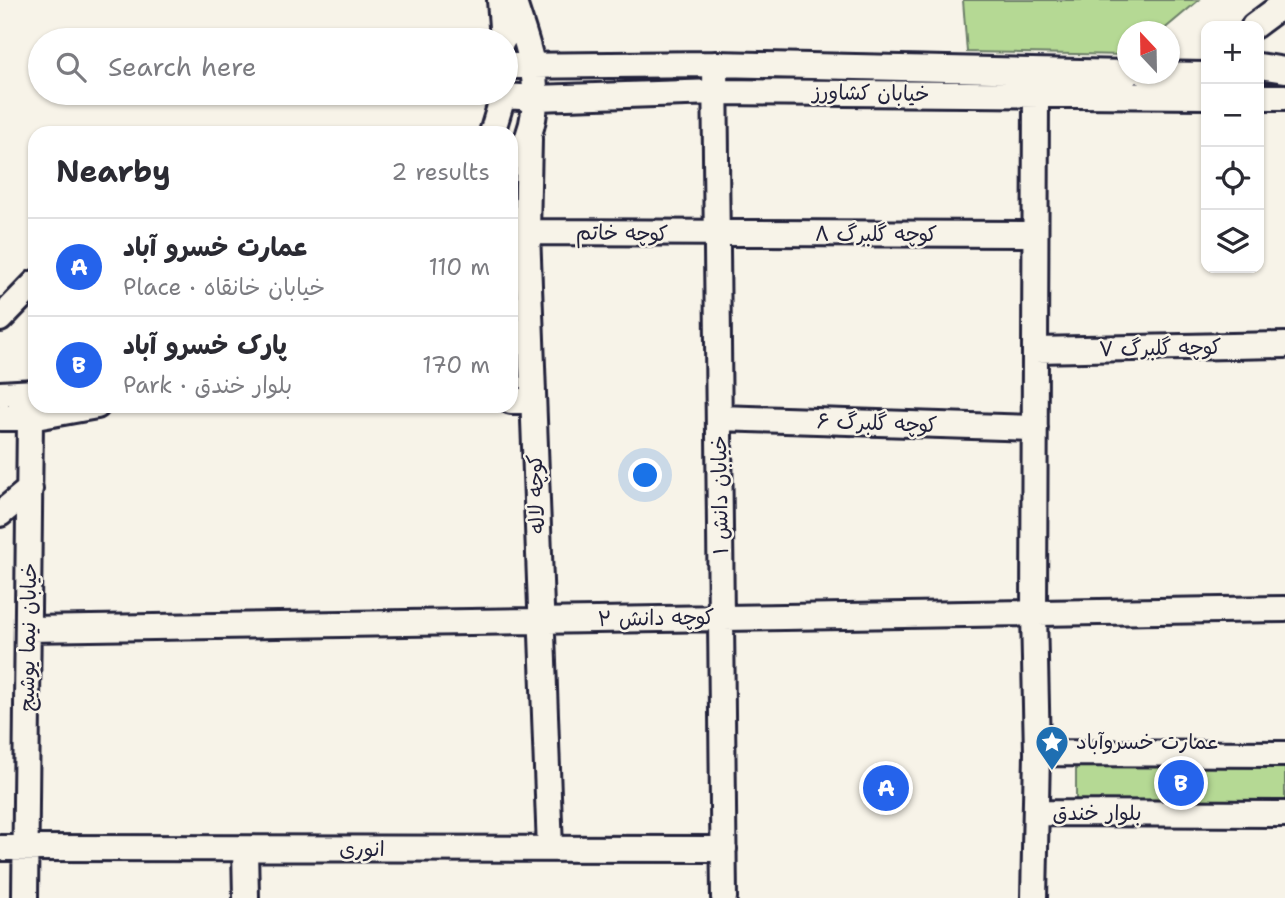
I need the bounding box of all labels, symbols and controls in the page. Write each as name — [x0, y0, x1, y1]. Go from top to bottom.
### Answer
north arrow — [1117, 21, 1180, 84]
map controls — [1201, 21, 1264, 273]
button: + — [1201, 21, 1264, 84]
search box — [28, 28, 518, 105]
icon: search — [52, 48, 90, 86]
text: Search here — [108, 49, 257, 84]
street label: خیابان کشاورز — [810, 78, 930, 108]
button: − — [1201, 84, 1264, 147]
button: locate — [1201, 147, 1264, 210]
text: Nearby — [56, 151, 171, 192]
text: 2 results — [391, 157, 490, 187]
button: layers — [1201, 210, 1264, 273]
street label: کوچه خاتم — [576, 218, 668, 250]
street label: کوچه گلبرگ ۸ — [815, 220, 937, 248]
text: عمارت خسرو آباد — [123, 229, 309, 264]
text: A — [70, 252, 88, 282]
text: 110 m — [428, 252, 490, 282]
text: Place · خیابان خانقاه — [123, 272, 325, 302]
text: پارک خسرو آباد — [123, 327, 287, 362]
street label: کوچه گلبرگ ۷ — [1098, 333, 1222, 363]
text: B — [72, 350, 86, 380]
text: 170 m — [422, 350, 490, 380]
text: Park · بلوار خندق — [123, 370, 292, 400]
street label: کوچه گلبرگ ۶ — [816, 407, 938, 439]
street label: خیابان دانش ۱ — [705, 435, 735, 555]
street label: کوچه لاله — [521, 454, 551, 534]
your location — [628, 458, 662, 492]
street label: خیابان نیما یوشیج — [13, 562, 43, 712]
street label: کوچه دانش ۲ — [597, 603, 715, 633]
place icon: عمارت خسروآباد — [1033, 723, 1071, 772]
place label: عمارت خسروآباد — [1076, 728, 1220, 756]
pin: B — [1158, 757, 1204, 809]
pin: A — [863, 762, 909, 814]
street label: بلوار خندق — [1052, 799, 1142, 827]
street label: انوری — [339, 835, 385, 863]

